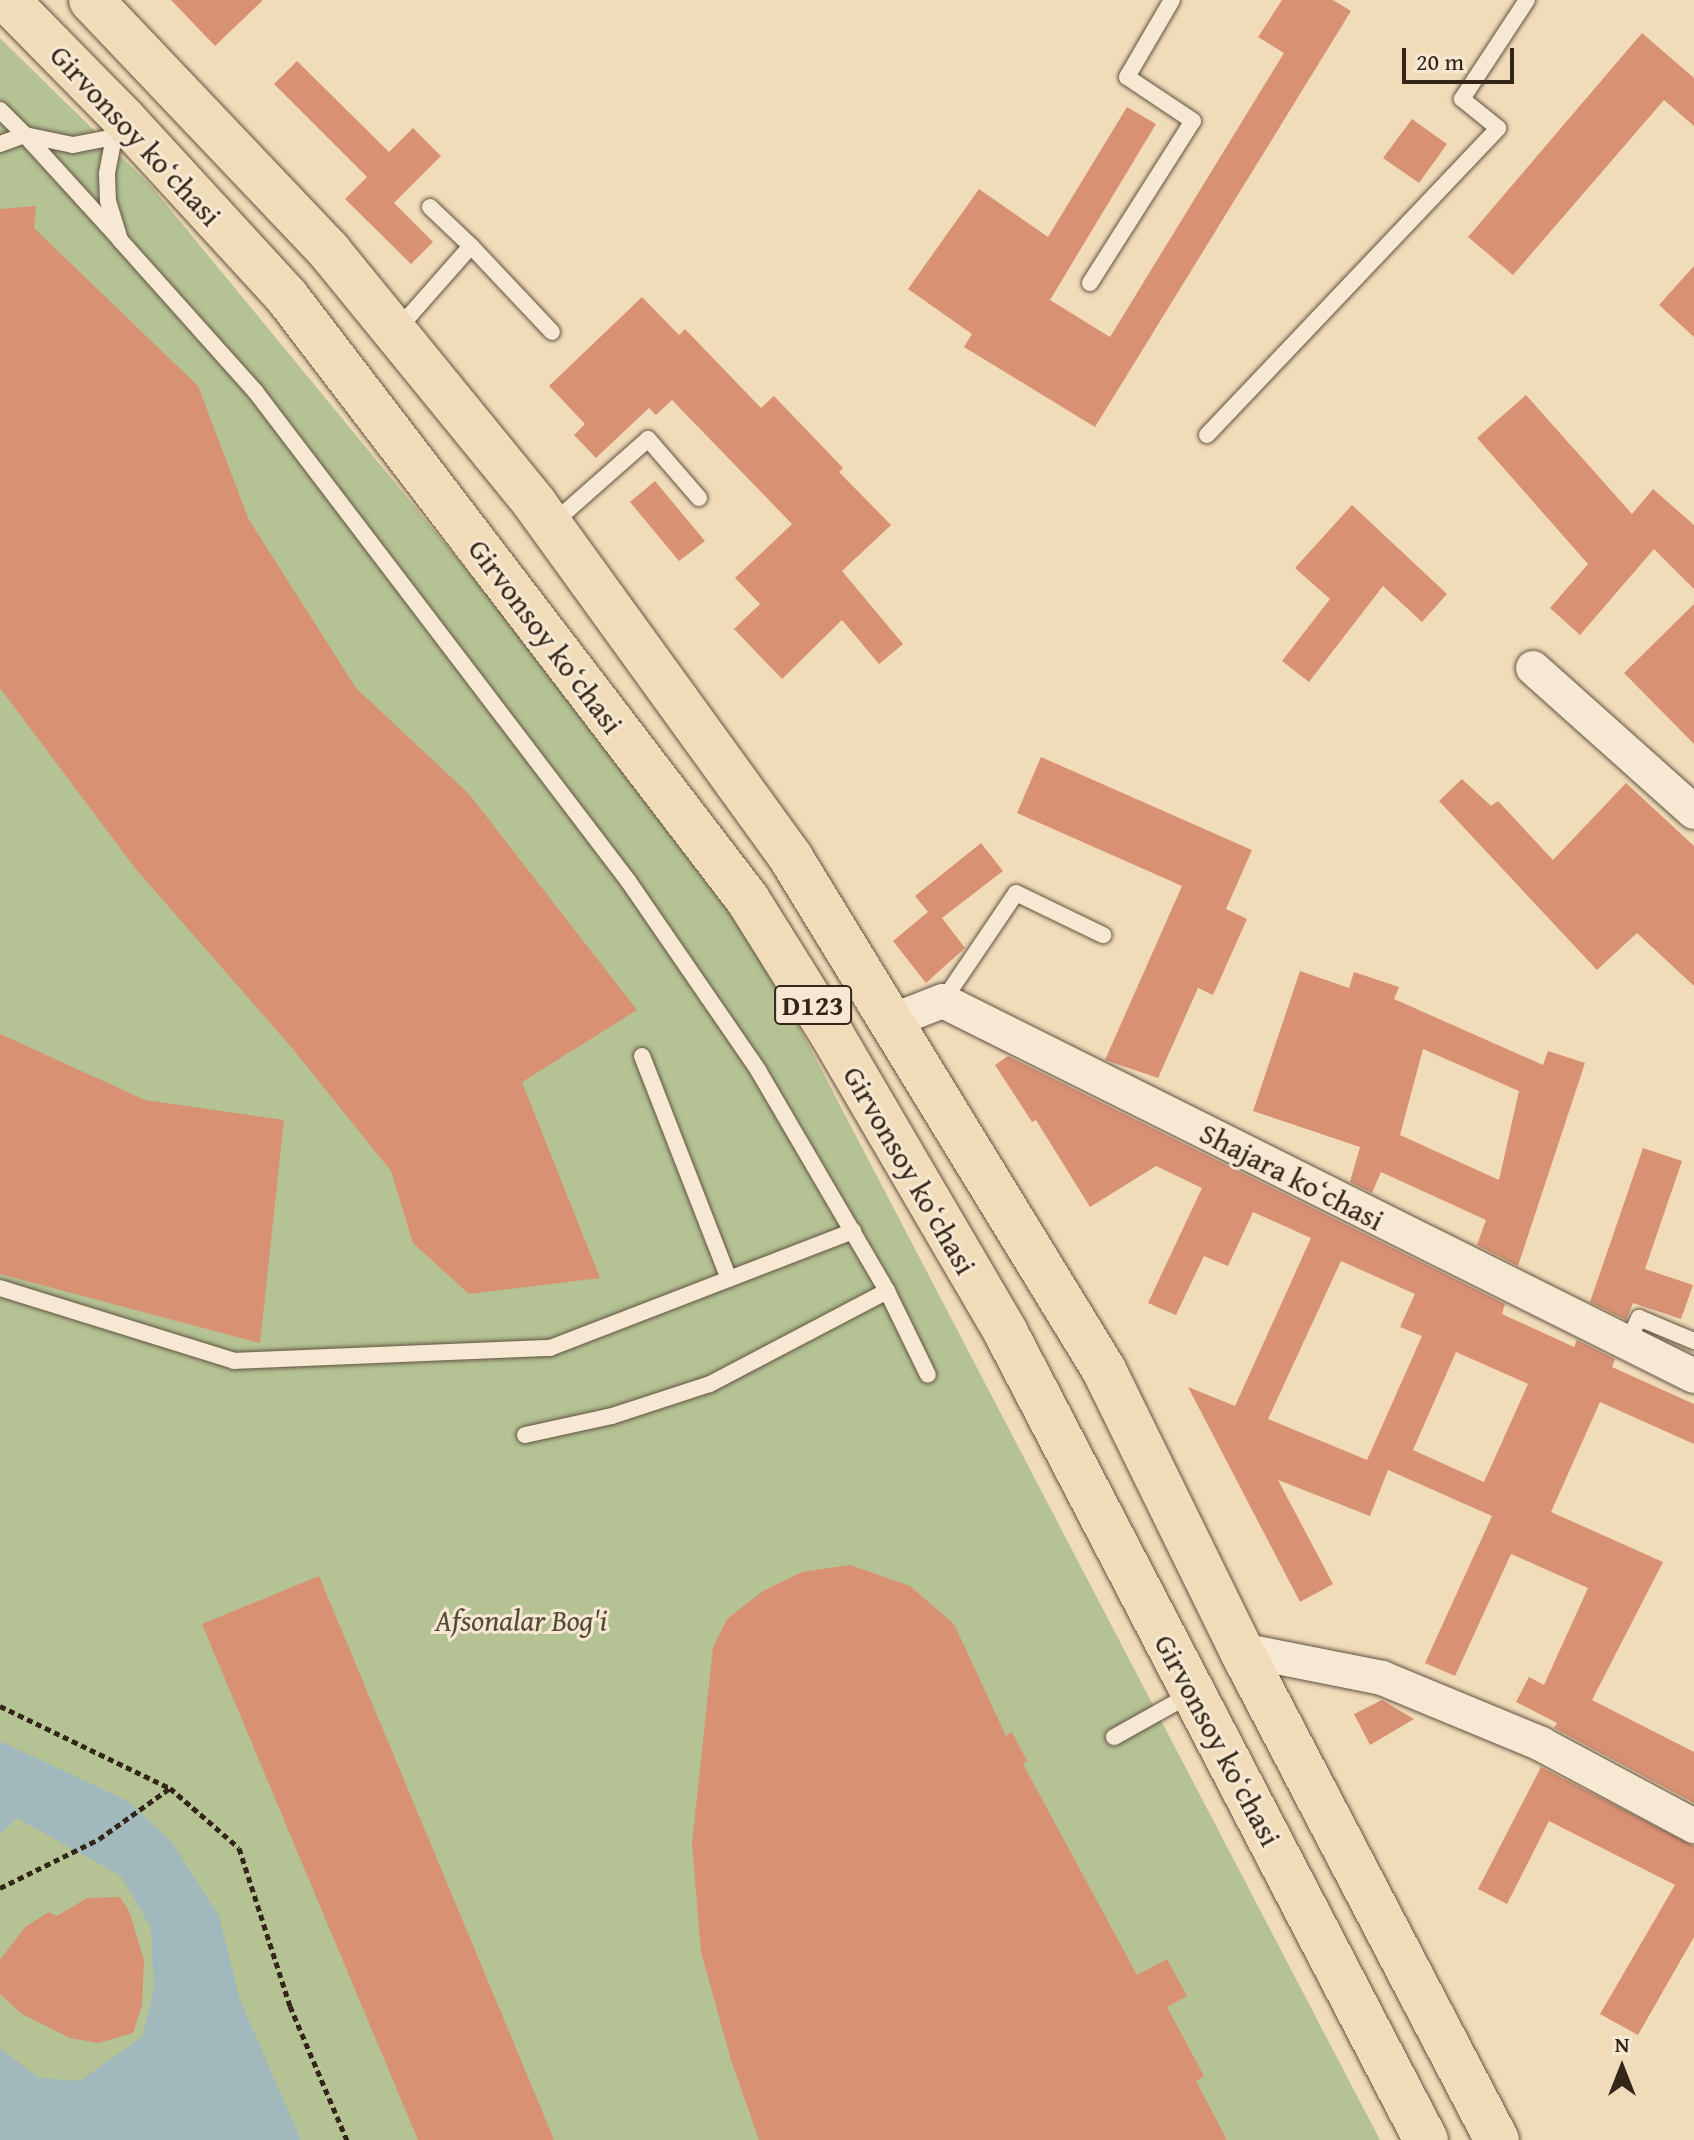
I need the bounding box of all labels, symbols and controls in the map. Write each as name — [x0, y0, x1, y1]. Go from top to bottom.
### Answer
scale bar — [1406, 32, 1518, 82]
street label: Girvonsoy koʻchasi — [43, 37, 229, 233]
text: 20 m — [1416, 44, 1464, 79]
street label: Girvonsoy koʻchasi — [461, 532, 631, 740]
road number: D123 — [773, 981, 853, 1029]
street label: Girvonsoy koʻchasi — [836, 1059, 984, 1281]
street label: Shajara koʻchasi — [1194, 1114, 1390, 1238]
park label: Afsonalar Bog'i — [435, 1602, 607, 1638]
street label: Girvonsoy koʻchasi — [1147, 1628, 1289, 1852]
north arrow — [1582, 2028, 1662, 2108]
text: N — [1615, 2028, 1629, 2060]

